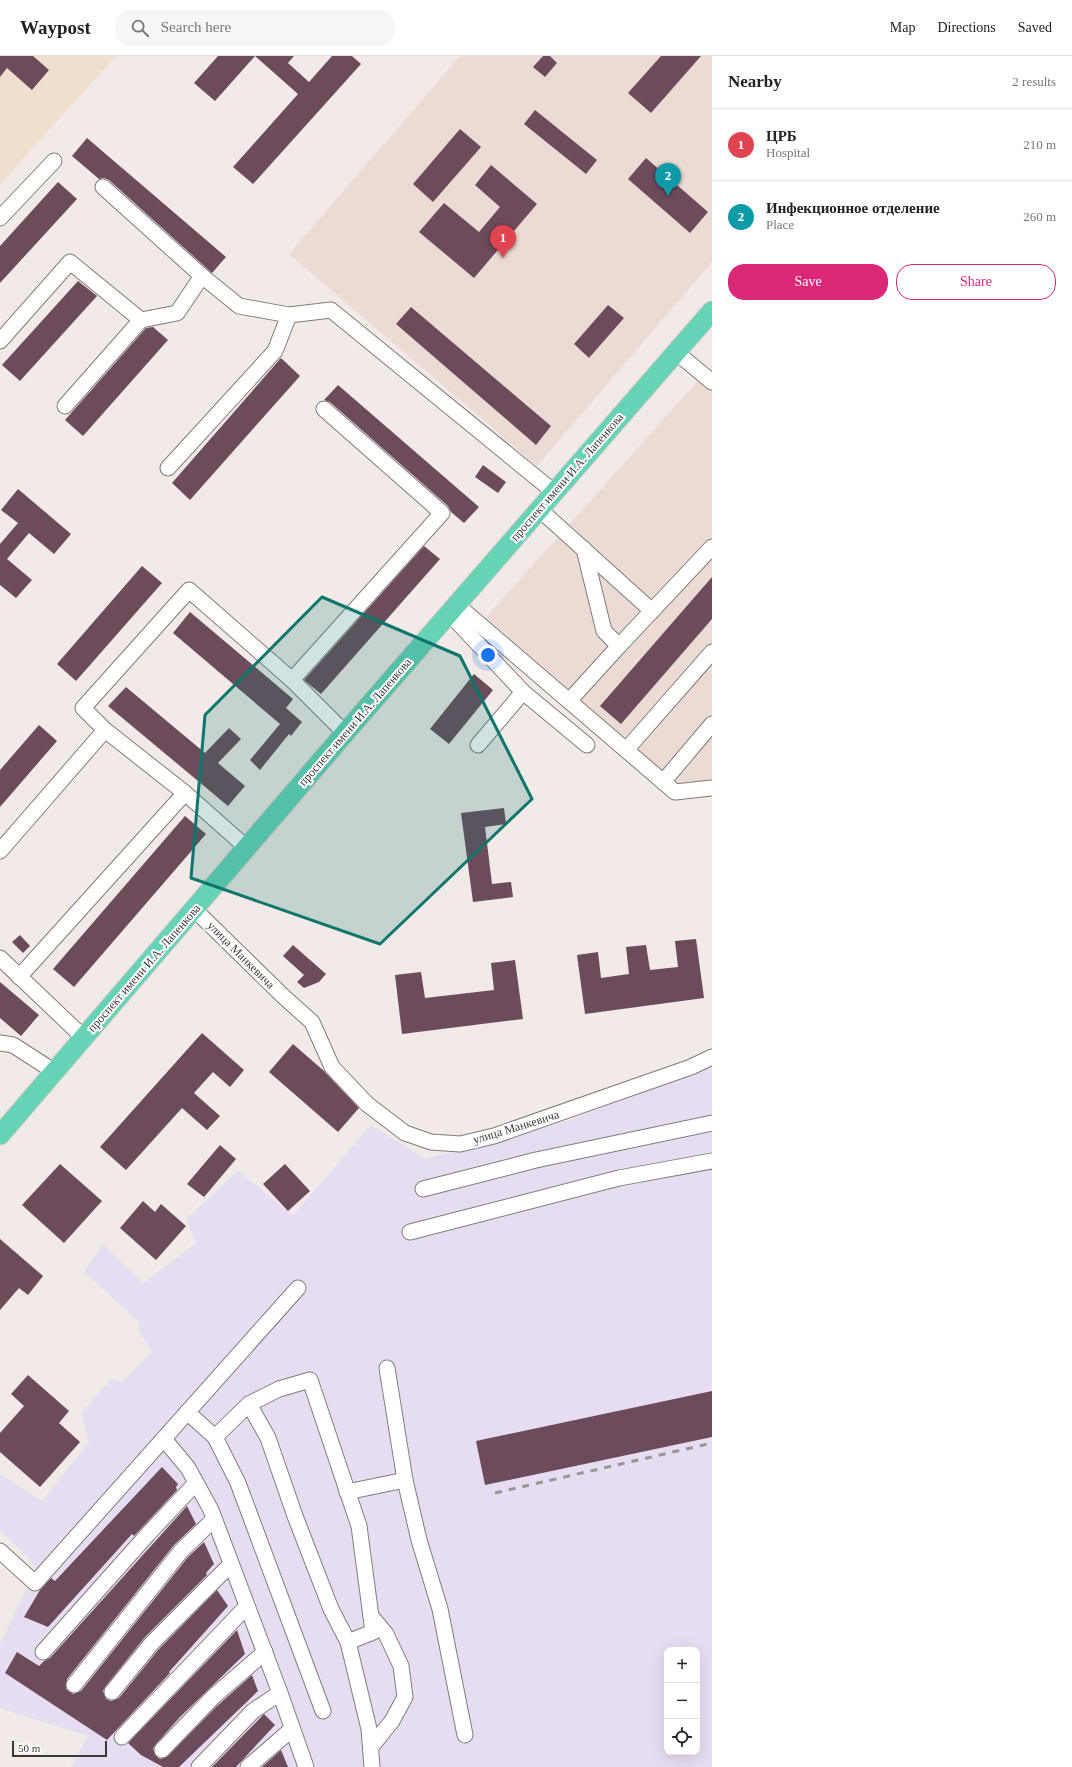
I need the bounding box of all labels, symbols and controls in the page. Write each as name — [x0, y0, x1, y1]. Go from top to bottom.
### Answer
search box — [115, 10, 395, 46]
text: Waypost — [20, 17, 91, 38]
icon: search — [129, 17, 151, 39]
text: Search here — [161, 19, 231, 35]
text: Map — [890, 20, 915, 35]
text: Directions — [937, 20, 996, 35]
text: Saved — [1018, 20, 1052, 35]
text: Nearby — [728, 72, 782, 91]
text: 2 results — [1012, 74, 1056, 89]
text: ЦРБ — [766, 128, 797, 144]
text: 1 — [738, 137, 744, 152]
text: 210 m — [1023, 137, 1056, 152]
text: Hospital — [766, 145, 810, 160]
pin: 2 — [655, 163, 681, 196]
text: Инфекционное отделение — [766, 200, 940, 216]
text: 2 — [738, 209, 744, 224]
text: 260 m — [1023, 209, 1056, 224]
text: Place — [766, 217, 794, 232]
pin: 1 — [490, 225, 516, 258]
button: Save — [728, 264, 888, 300]
button: Share — [896, 264, 1056, 300]
street label: проспект имени И.А. Лапенкова — [508, 410, 627, 544]
your location — [478, 645, 498, 665]
street label: проспект имени И.А. Лапенкова — [296, 655, 415, 789]
street label: проспект имени И.А. Лапенкова — [85, 901, 204, 1035]
street label: улица Манкевича — [204, 918, 278, 992]
street label: улица Манкевича — [471, 1107, 561, 1147]
map controls — [664, 1647, 700, 1755]
button: + — [664, 1647, 700, 1683]
button: − — [664, 1683, 700, 1719]
button: locate — [664, 1719, 700, 1755]
scale bar — [12, 1739, 107, 1758]
text: 50 m — [18, 1742, 40, 1754]

